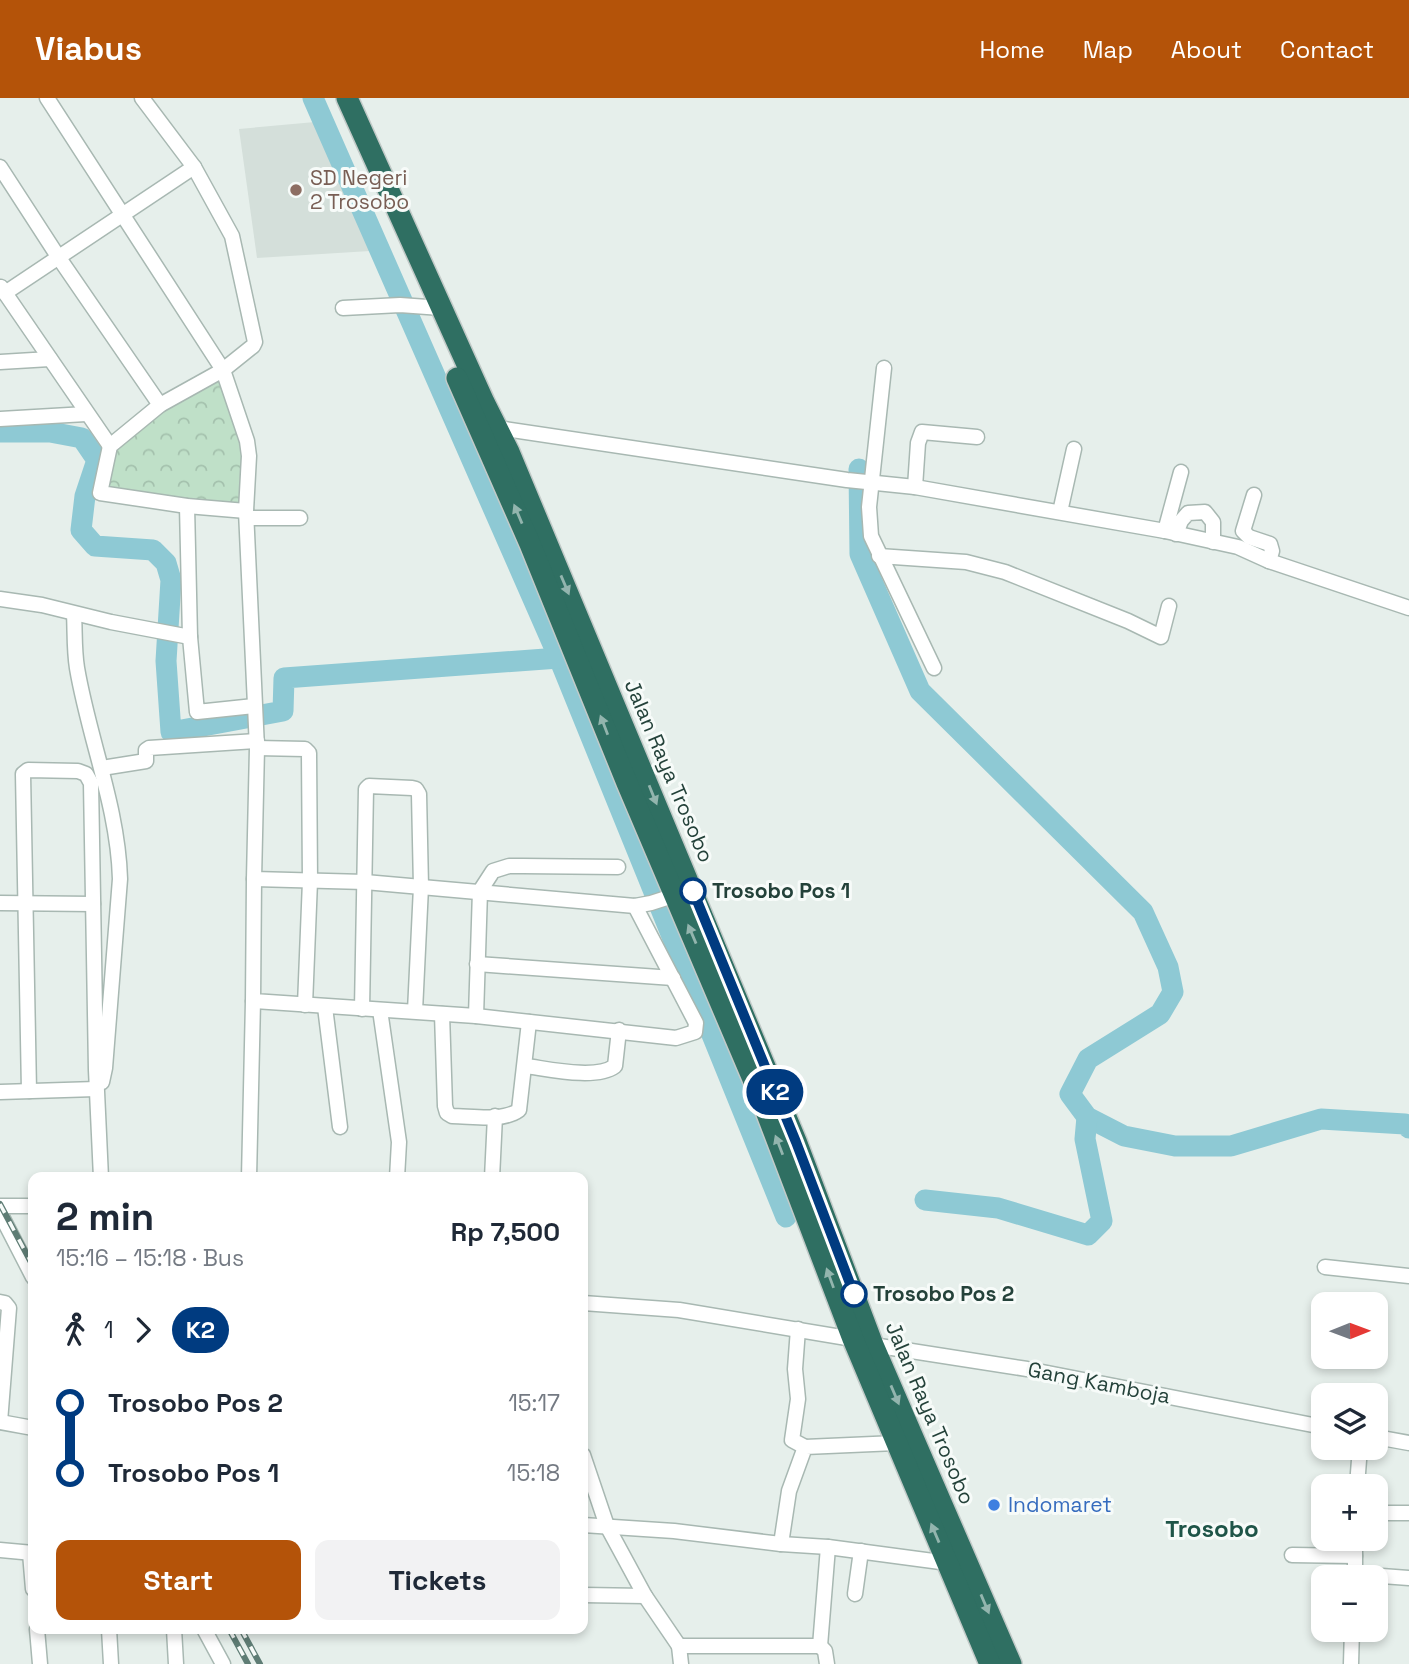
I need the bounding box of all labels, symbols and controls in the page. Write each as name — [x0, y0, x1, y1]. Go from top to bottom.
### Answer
text: Viabus — [35, 28, 142, 70]
text: Home — [979, 34, 1045, 65]
text: Map — [1083, 34, 1133, 65]
text: About — [1171, 34, 1242, 65]
text: Contact — [1280, 34, 1374, 65]
place label: SD Negeri 2 Trosobo — [310, 164, 409, 215]
marker: SD Negeri 2 Trosobo — [288, 182, 304, 198]
one-way arrow — [512, 503, 523, 524]
one-way arrow — [559, 575, 571, 595]
street label: Jalan Raya Trosobo — [619, 675, 720, 866]
one-way arrow — [599, 714, 610, 735]
one-way arrow — [647, 784, 658, 805]
place label: Trosobo Pos 1 — [712, 877, 850, 904]
marker: Trosobo Pos 1 — [680, 878, 706, 904]
one-way arrow — [686, 924, 697, 945]
line badge: K2 — [744, 1069, 806, 1115]
text: K2 — [760, 1076, 790, 1107]
one-way arrow — [773, 1134, 784, 1155]
text: 2 min — [56, 1193, 154, 1241]
text: Rp 7,500 — [451, 1215, 560, 1249]
text: 15:16 – 15:18 · Bus — [56, 1243, 244, 1273]
one-way arrow — [824, 1267, 835, 1288]
place label: Trosobo Pos 2 — [873, 1280, 1014, 1307]
marker: Trosobo Pos 2 — [841, 1281, 867, 1307]
north arrow — [1311, 1292, 1388, 1368]
map controls — [1311, 1292, 1388, 1642]
icon: walk — [56, 1311, 94, 1349]
icon: forward — [124, 1311, 162, 1349]
text: K2 — [186, 1314, 215, 1345]
text: 1 — [104, 1315, 114, 1345]
street label: Jalan Raya Trosobo — [880, 1317, 981, 1508]
street label: Gang Kamboja — [1026, 1355, 1173, 1410]
button: layers — [1311, 1383, 1388, 1460]
one-way arrow — [889, 1385, 901, 1405]
text: Trosobo Pos 2 — [108, 1386, 283, 1420]
text: 15:17 — [508, 1388, 560, 1418]
text: Trosobo Pos 1 — [108, 1456, 279, 1490]
text: 15:18 — [507, 1458, 560, 1488]
button: + — [1311, 1474, 1388, 1551]
place label: Indomaret — [1008, 1491, 1112, 1518]
marker: Indomaret — [986, 1497, 1002, 1513]
district label: Trosobo — [1165, 1513, 1259, 1544]
one-way arrow — [929, 1523, 940, 1544]
button: Start — [56, 1540, 301, 1620]
button: Tickets — [315, 1540, 560, 1620]
button: − — [1311, 1565, 1388, 1642]
one-way arrow — [980, 1594, 991, 1615]

